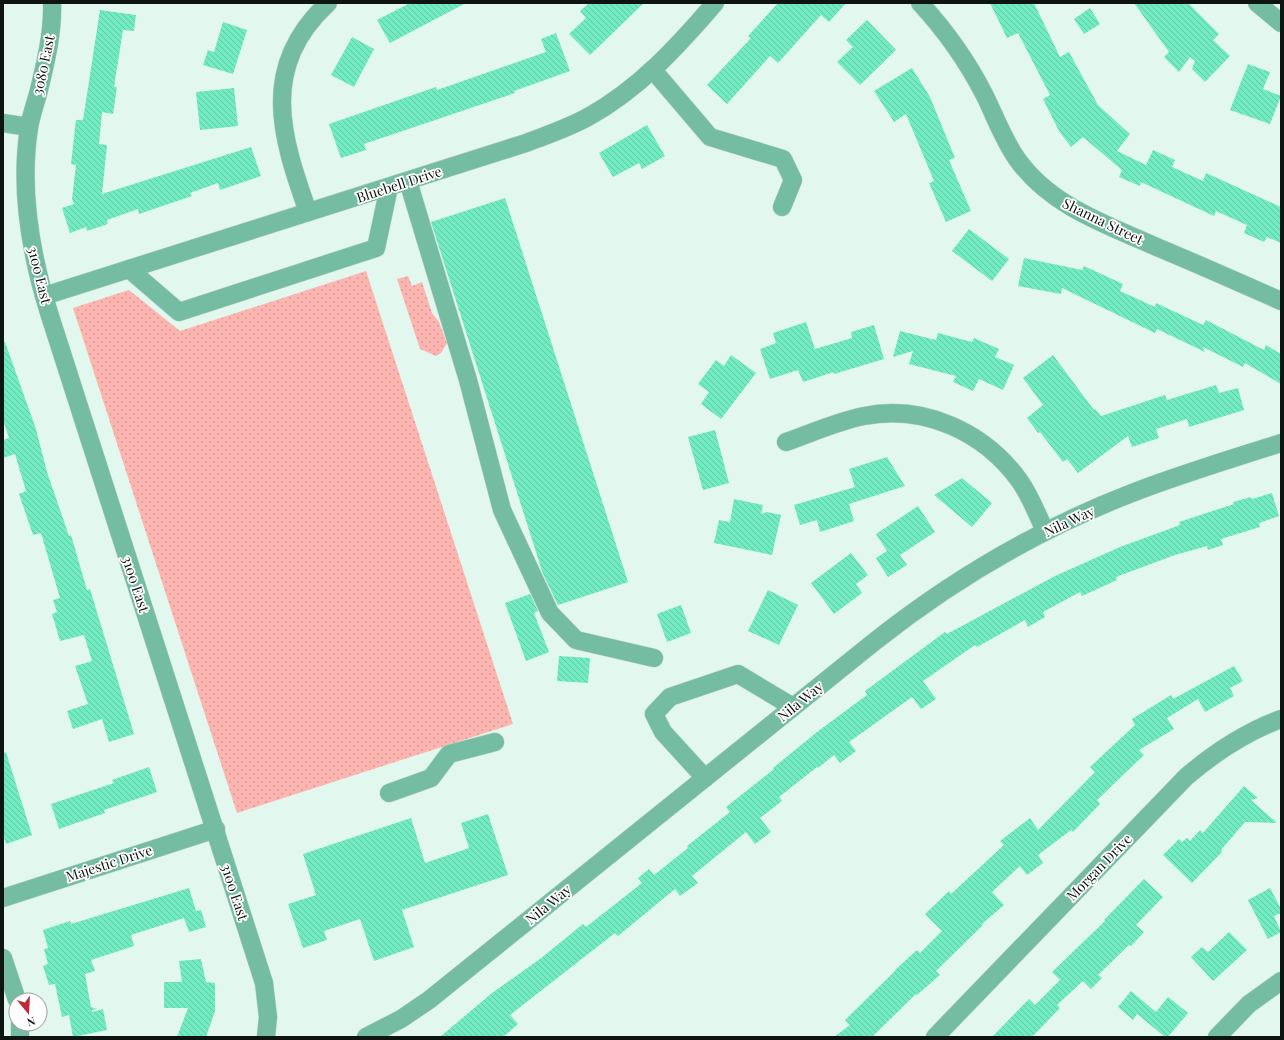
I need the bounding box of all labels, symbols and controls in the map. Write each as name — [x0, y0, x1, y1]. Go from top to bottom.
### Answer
street label: 3080 East — [27, 32, 59, 97]
street label: Bluebell Drive — [354, 161, 444, 207]
street label: Shanna Street — [1060, 193, 1147, 249]
street label: 3100 East — [24, 244, 57, 307]
street label: Nila Way — [1041, 501, 1097, 541]
street label: 3100 East — [118, 553, 154, 616]
street label: Nila Way — [773, 677, 827, 725]
street label: Morgan Drive — [1062, 829, 1136, 905]
street label: Majestic Drive — [63, 840, 155, 886]
street label: 3100 East — [217, 861, 253, 924]
street label: Nila Way — [521, 880, 575, 928]
north arrow — [8, 992, 48, 1032]
text: N — [25, 1014, 37, 1030]

